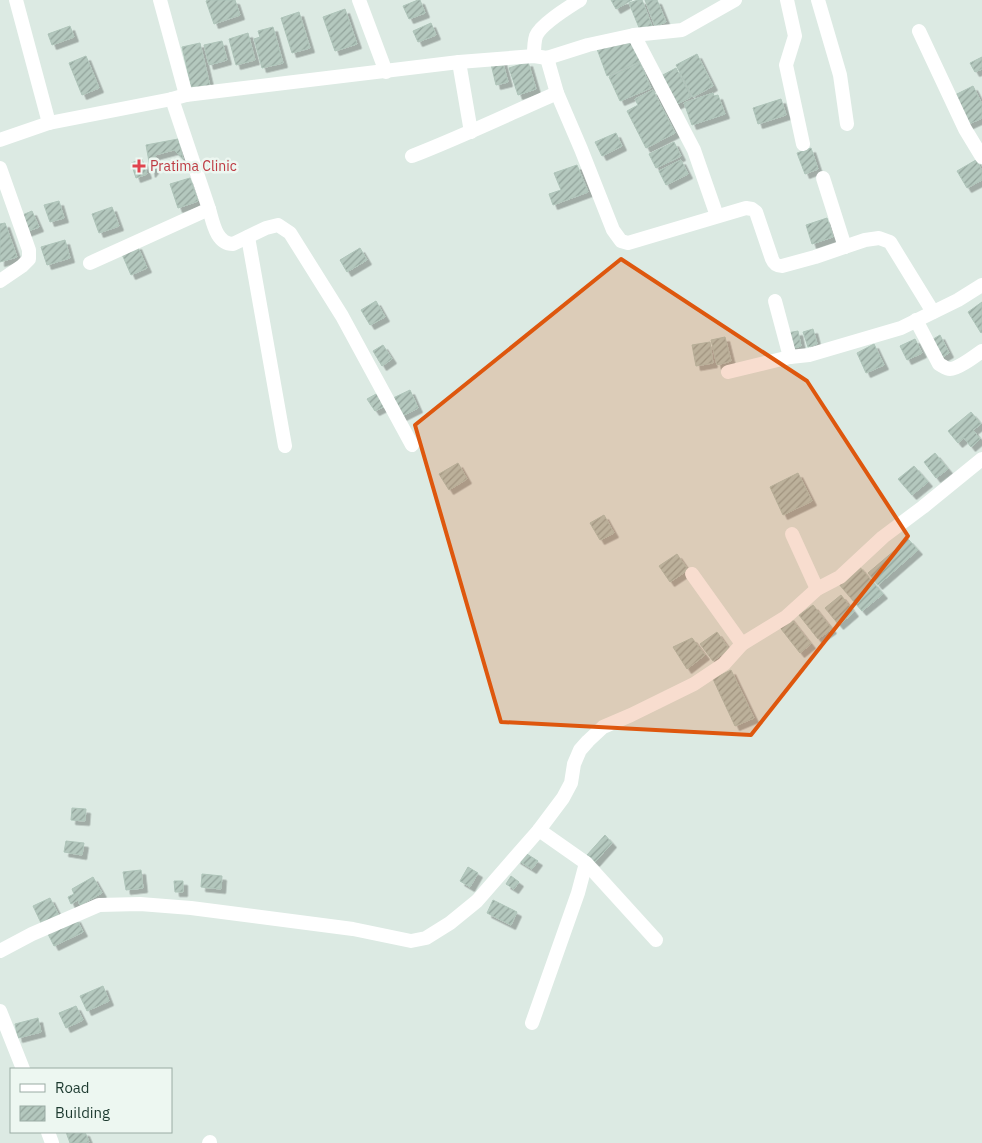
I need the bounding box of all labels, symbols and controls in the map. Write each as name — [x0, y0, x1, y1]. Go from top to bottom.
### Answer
place label: Pratima Clinic — [150, 157, 237, 175]
marker: Pratima Clinic — [132, 159, 146, 173]
legend — [10, 1068, 172, 1133]
text: Road — [55, 1078, 90, 1097]
text: Building — [55, 1103, 110, 1122]

